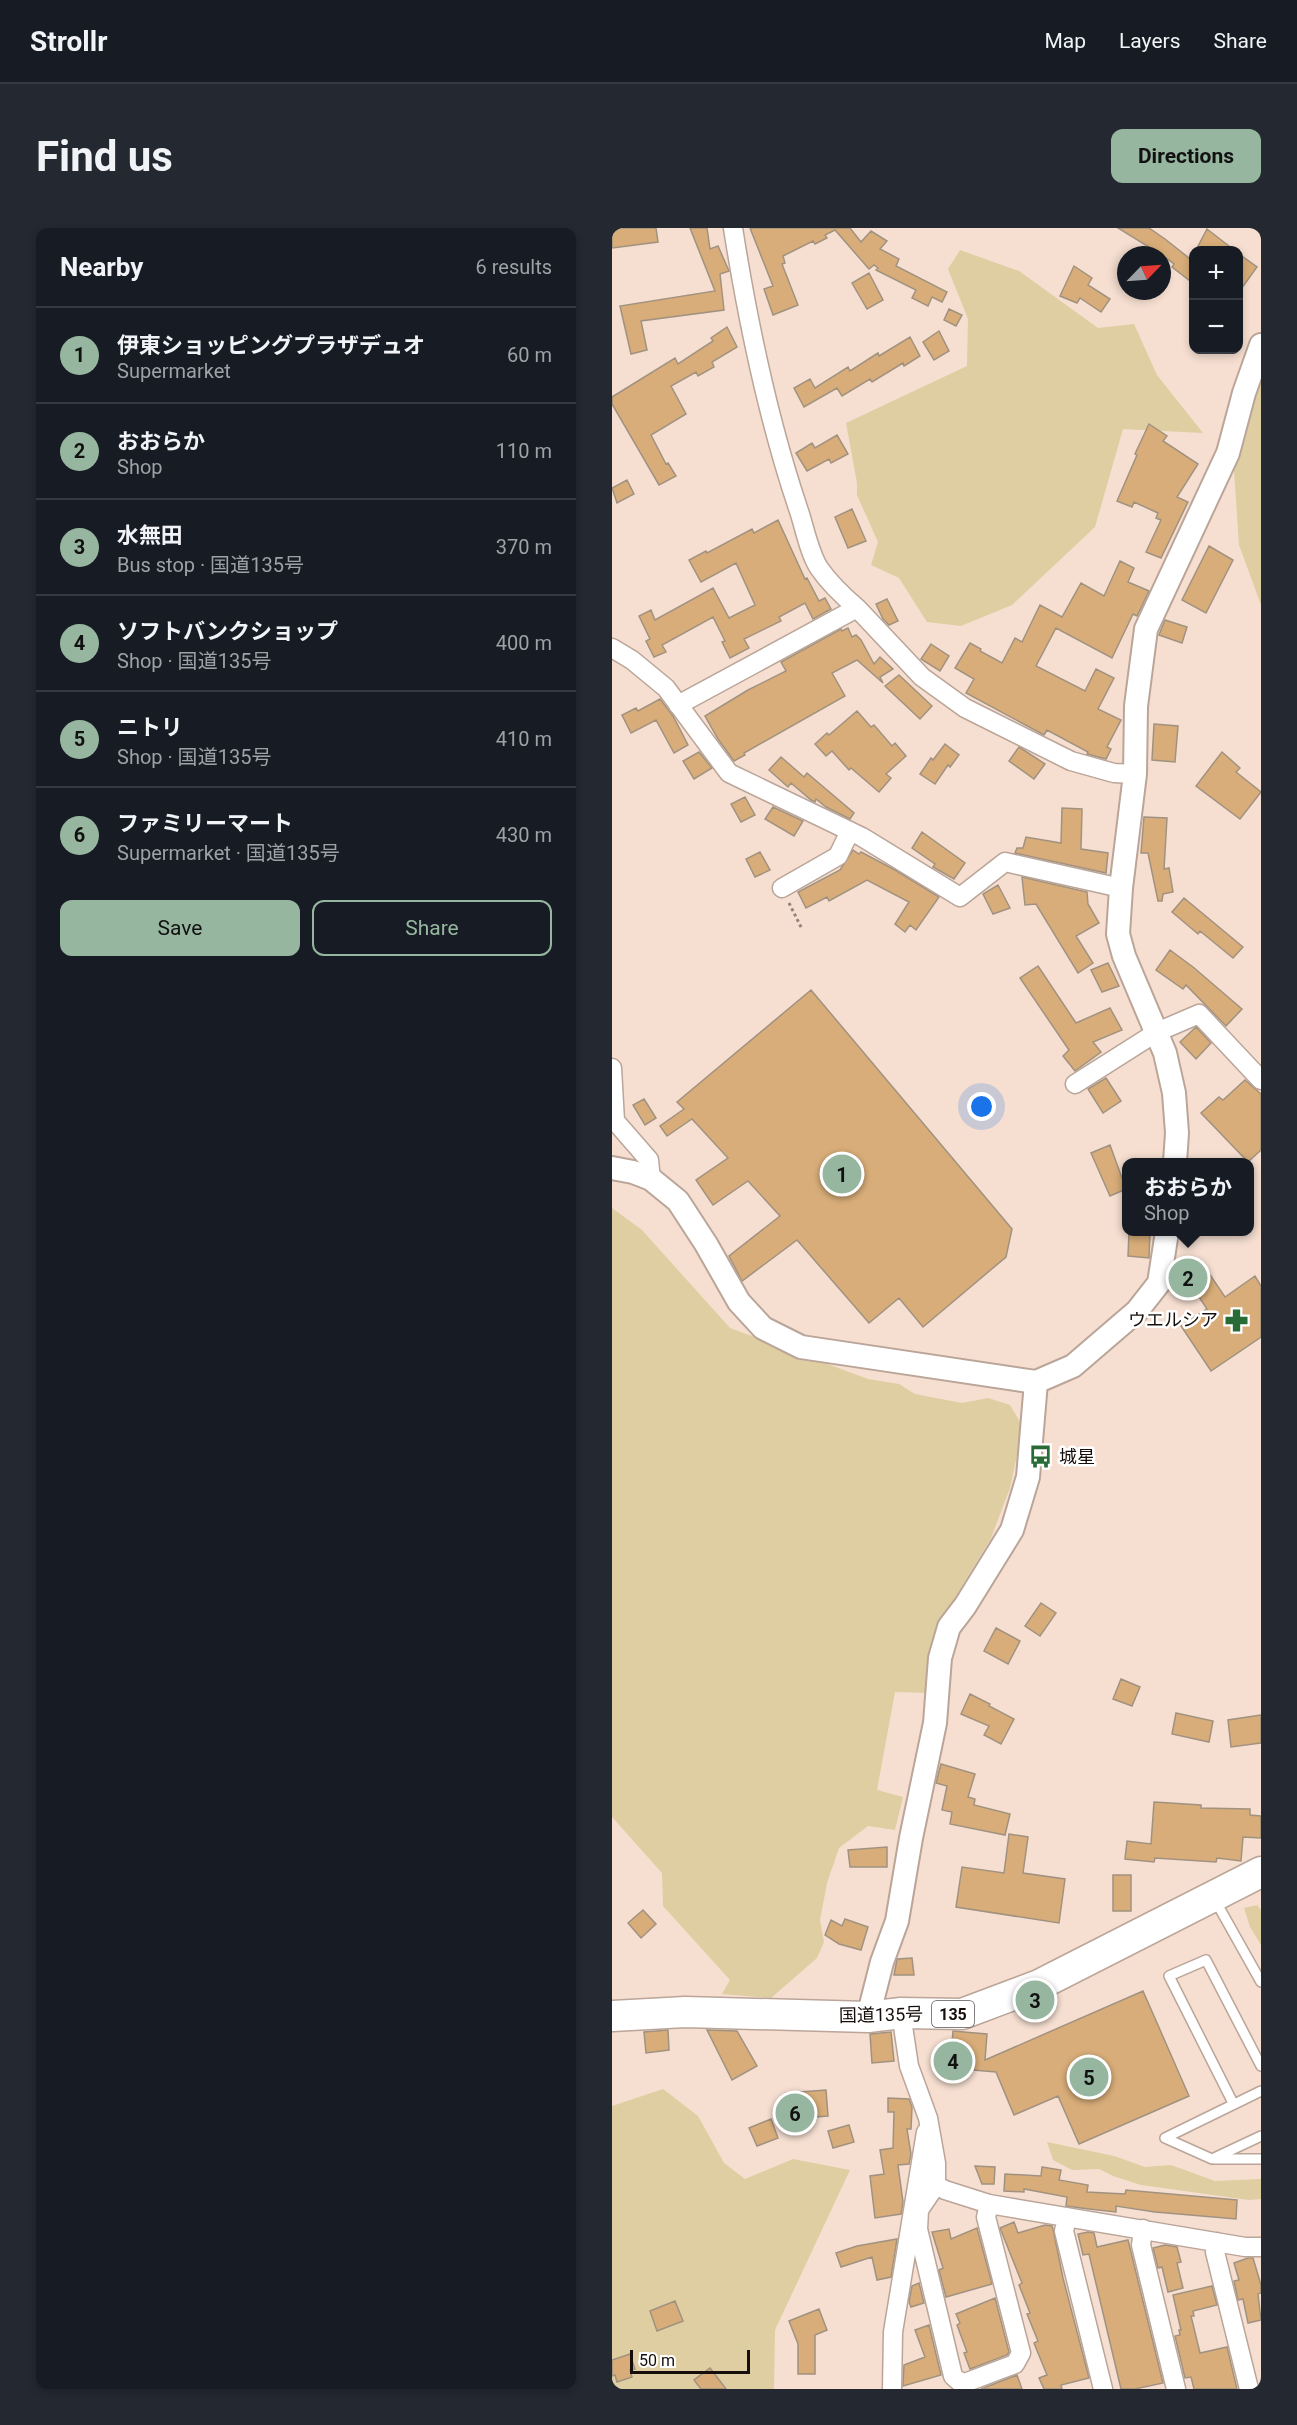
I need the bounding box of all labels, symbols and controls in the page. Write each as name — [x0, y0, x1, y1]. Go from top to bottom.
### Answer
text: Strollr — [30, 25, 107, 58]
text: Map — [1044, 29, 1086, 53]
text: Layers — [1119, 29, 1180, 53]
text: Share — [1213, 29, 1267, 53]
button: Directions — [1111, 129, 1261, 183]
text: Find us — [36, 132, 173, 181]
north arrow — [1117, 246, 1171, 300]
map controls — [1189, 246, 1243, 354]
button: + — [1189, 246, 1243, 300]
text: Nearby — [60, 252, 143, 282]
text: 6 results — [476, 255, 552, 279]
button: − — [1189, 300, 1243, 354]
text: 伊東ショッピングプラザデュオ — [117, 333, 425, 358]
text: 1 — [74, 343, 85, 367]
text: 60 m — [507, 343, 552, 367]
text: Supermarket — [117, 359, 231, 383]
text: おおらか — [117, 429, 205, 454]
text: 2 — [74, 439, 85, 463]
text: 110 m — [496, 439, 552, 463]
text: Shop — [117, 455, 163, 479]
text: 水無田 — [117, 523, 183, 548]
text: 3 — [74, 535, 85, 559]
text: 370 m — [496, 535, 552, 559]
text: Bus stop · 国道135号 — [117, 553, 304, 577]
text: ソフトバンクショップ — [117, 619, 338, 644]
text: 4 — [74, 631, 85, 655]
text: 400 m — [496, 631, 552, 655]
text: Shop · 国道135号 — [117, 649, 271, 673]
text: ニトリ — [117, 715, 183, 740]
text: 5 — [74, 727, 85, 751]
text: 410 m — [496, 727, 552, 751]
text: Shop · 国道135号 — [117, 745, 271, 769]
text: ファミリーマート — [117, 811, 293, 836]
text: 6 — [74, 823, 85, 847]
text: 430 m — [496, 823, 552, 847]
text: Supermarket · 国道135号 — [117, 841, 340, 865]
button: Save — [60, 900, 300, 956]
button: Share — [312, 900, 552, 956]
your location — [967, 1092, 996, 1121]
pin: 1 — [822, 1152, 862, 1196]
popup — [1122, 1158, 1254, 1236]
text: おおらか — [1144, 1175, 1232, 1200]
text: Shop — [1144, 1201, 1190, 1225]
pin: 2 — [1168, 1256, 1208, 1300]
pharmacy icon: ウエルシア — [1223, 1307, 1249, 1333]
place label: ウエルシア — [1128, 1309, 1218, 1330]
bus stop icon: 城星 — [1028, 1444, 1054, 1470]
place label: 城星 — [1059, 1446, 1095, 1467]
pin: 3 — [1016, 1978, 1054, 2022]
road number: 135 — [932, 2001, 974, 2027]
street label: 国道135号 — [839, 2003, 923, 2026]
pin: 4 — [934, 2038, 972, 2084]
pin: 5 — [1070, 2054, 1108, 2100]
pin: 6 — [776, 2090, 814, 2136]
scale bar — [630, 2347, 750, 2374]
text: 50 m — [639, 2351, 675, 2370]

